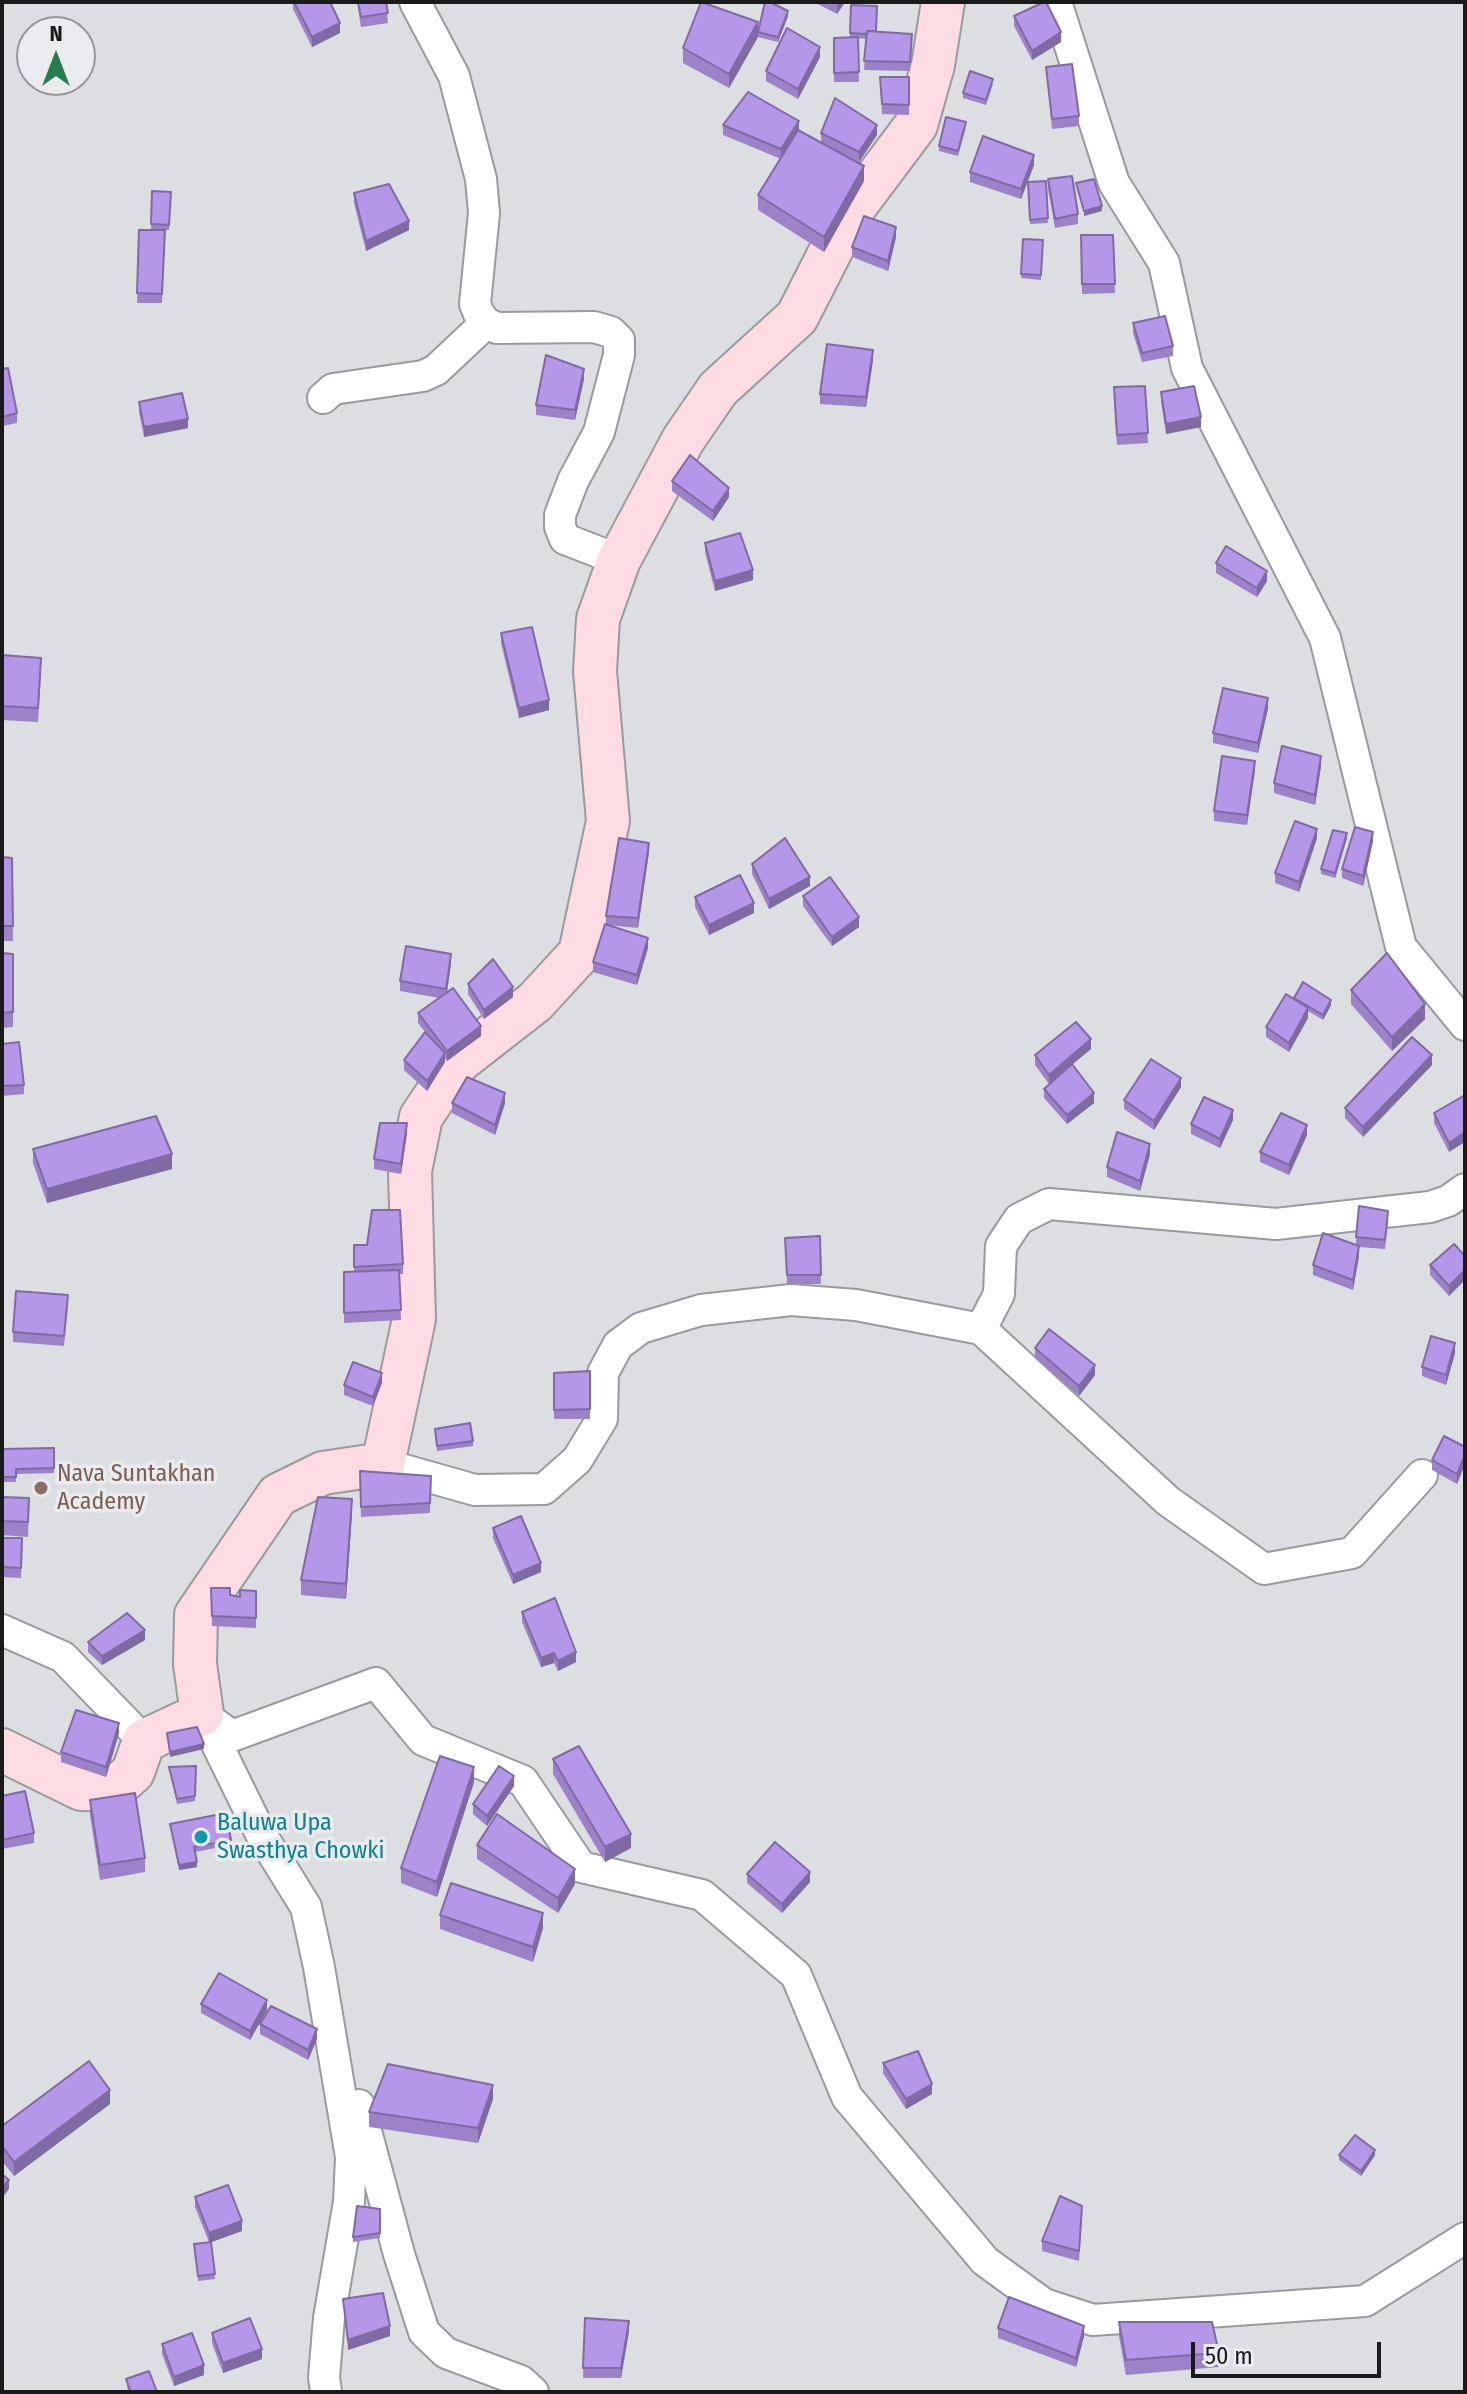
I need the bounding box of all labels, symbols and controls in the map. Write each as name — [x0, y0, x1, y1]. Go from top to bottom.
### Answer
north arrow — [16, 16, 96, 96]
text: N — [49, 20, 63, 47]
place label: Nava Suntakhan Academy — [57, 1460, 215, 1516]
marker: Nava Suntakhan Academy — [32, 1479, 50, 1497]
place label: Baluwa Upa Swasthya Chowki — [217, 1809, 384, 1865]
marker: Baluwa Upa Swasthya Chowki — [192, 1828, 210, 1846]
scale bar — [1195, 2326, 1385, 2376]
text: 50 m — [1205, 2342, 1253, 2370]

